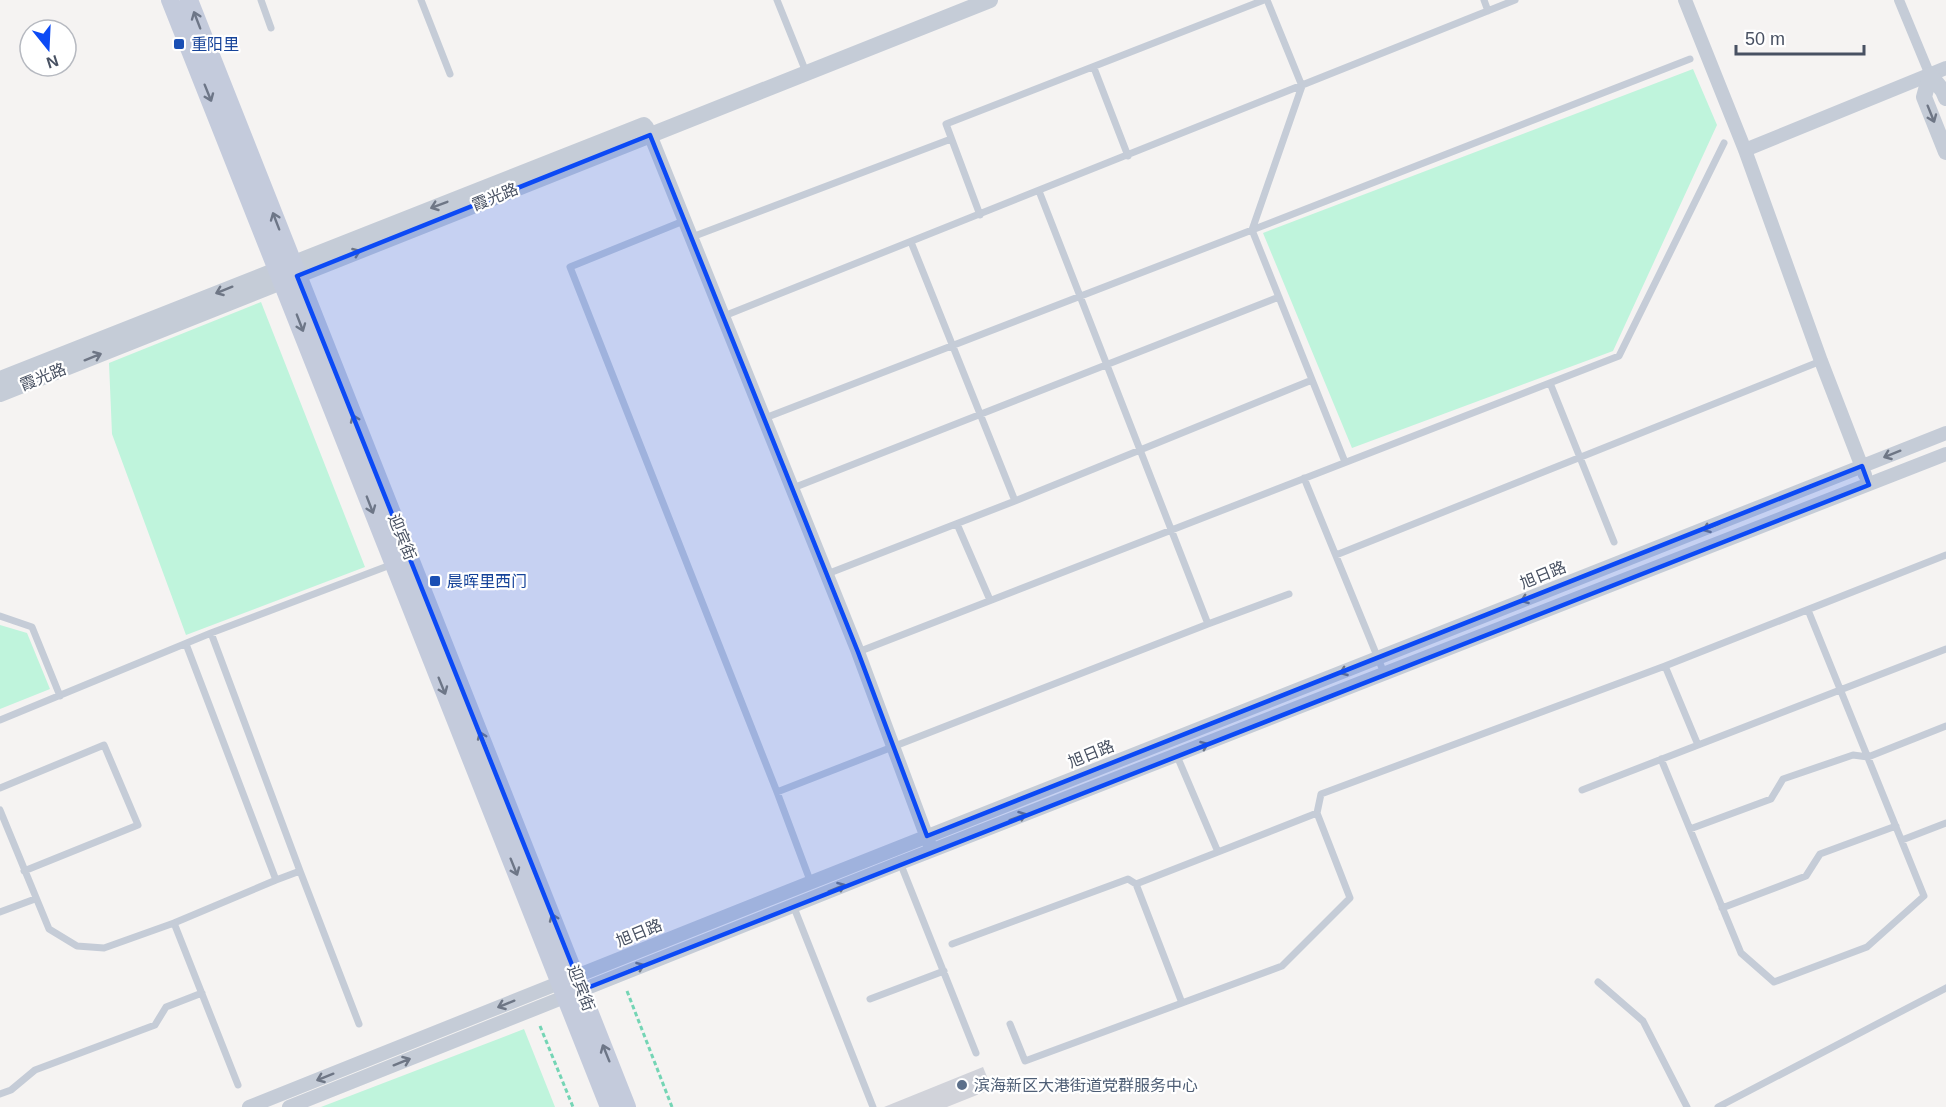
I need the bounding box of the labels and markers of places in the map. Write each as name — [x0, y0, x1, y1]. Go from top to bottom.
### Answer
place label: 重阳里 — [191, 36, 239, 53]
marker: 重阳里 — [172, 37, 186, 51]
place label: 晨晖里西门 — [447, 573, 527, 590]
marker: 晨晖里西门 — [428, 574, 442, 588]
place label: 滨海新区大港街道党群服务中心 — [974, 1077, 1198, 1094]
marker: 滨海新区大港街道党群服务中心 — [955, 1078, 969, 1092]

